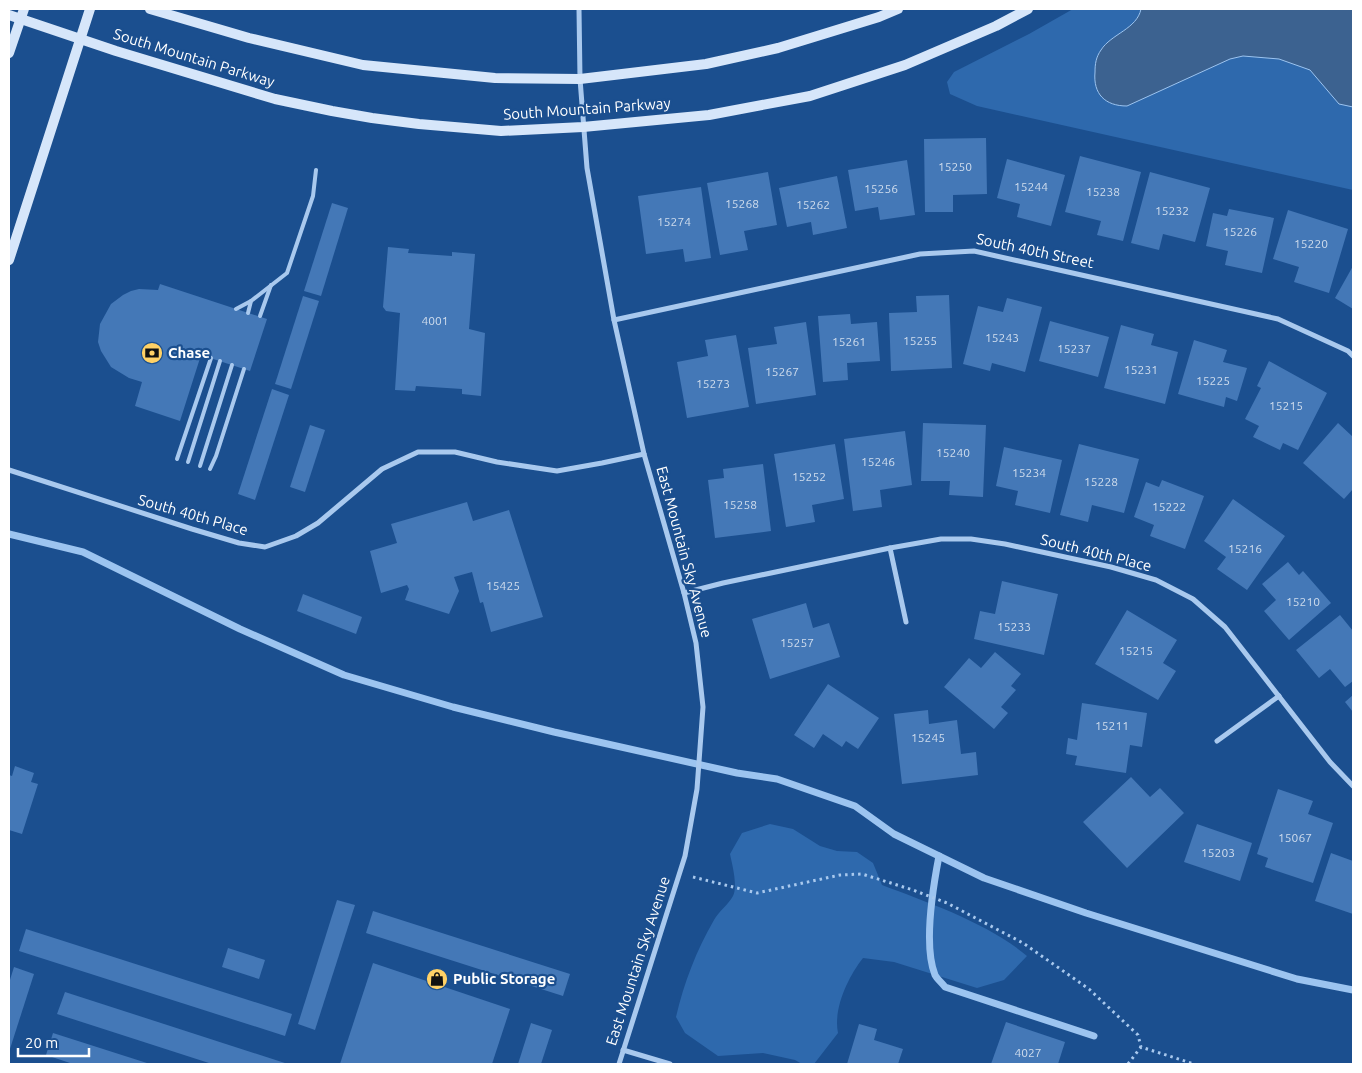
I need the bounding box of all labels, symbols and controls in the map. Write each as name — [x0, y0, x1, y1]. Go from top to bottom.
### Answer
street label: South Mountain Parkway — [111, 25, 277, 90]
street label: South Mountain Parkway — [503, 94, 671, 123]
house number: 15250 — [938, 160, 972, 173]
house number: 15244 — [1014, 180, 1048, 193]
house number: 15256 — [864, 182, 898, 195]
house number: 15238 — [1086, 185, 1120, 198]
house number: 15268 — [725, 197, 759, 210]
house number: 15262 — [796, 198, 830, 211]
house number: 15232 — [1155, 204, 1189, 217]
house number: 15274 — [657, 215, 691, 228]
house number: 15226 — [1223, 225, 1257, 238]
street label: South 40th Street — [975, 230, 1096, 271]
house number: 15220 — [1294, 237, 1328, 250]
house number: 4001 — [421, 314, 449, 327]
house number: 15243 — [985, 331, 1019, 344]
house number: 15255 — [903, 334, 937, 347]
house number: 15261 — [832, 335, 866, 348]
bank icon: Chase — [140, 341, 164, 365]
house number: 15237 — [1057, 342, 1091, 355]
place label: Chase — [168, 344, 210, 361]
house number: 15231 — [1124, 363, 1158, 376]
house number: 15267 — [765, 365, 799, 378]
house number: 15225 — [1196, 374, 1230, 387]
house number: 15273 — [696, 377, 730, 390]
house number: 15215 — [1269, 399, 1303, 412]
house number: 15240 — [936, 446, 970, 459]
house number: 15246 — [861, 455, 895, 468]
street label: East Mountain Sky Avenue — [653, 464, 716, 639]
house number: 15234 — [1012, 466, 1046, 479]
house number: 15252 — [792, 470, 826, 483]
house number: 15228 — [1084, 475, 1118, 488]
street label: South 40th Place — [136, 491, 250, 538]
house number: 15258 — [723, 498, 757, 511]
house number: 15222 — [1152, 500, 1186, 513]
street label: South 40th Place — [1039, 531, 1153, 575]
house number: 15216 — [1228, 542, 1262, 555]
house number: 15425 — [486, 579, 520, 592]
house number: 15210 — [1286, 595, 1320, 608]
house number: 15233 — [997, 620, 1031, 633]
house number: 15257 — [780, 636, 814, 649]
house number: 15215 — [1119, 644, 1153, 657]
house number: 15211 — [1095, 719, 1129, 732]
house number: 15245 — [911, 731, 945, 744]
house number: 15067 — [1278, 831, 1312, 844]
house number: 15203 — [1201, 846, 1235, 859]
street label: East Mountain Sky Avenue — [602, 874, 673, 1048]
shop icon: Public Storage — [425, 967, 449, 991]
place label: Public Storage — [453, 970, 555, 987]
scale bar — [18, 1026, 89, 1058]
text: 20 m — [25, 1034, 58, 1051]
house number: 4027 — [1014, 1046, 1042, 1059]

